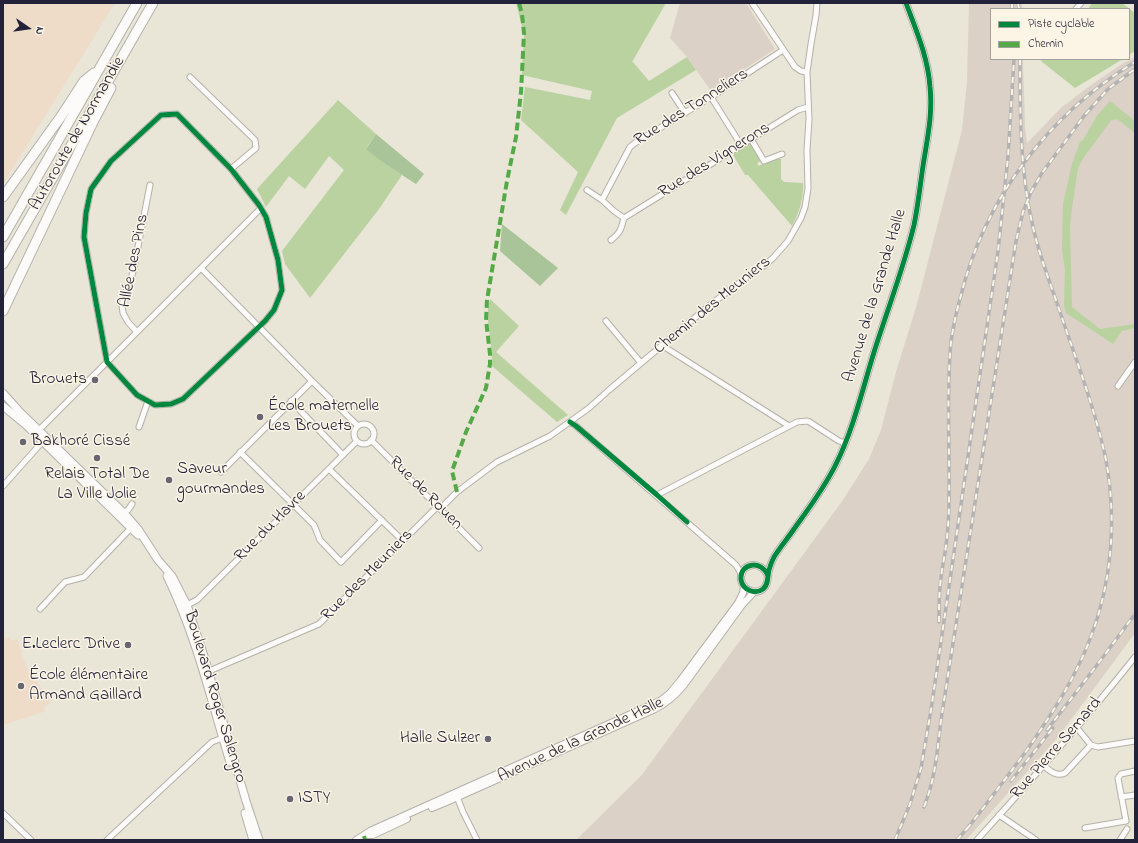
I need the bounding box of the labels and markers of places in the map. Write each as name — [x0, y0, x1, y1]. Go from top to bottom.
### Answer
place label: Brouets — [30, 370, 87, 390]
marker: Brouets — [90, 375, 100, 385]
place label: École maternelle Les Brouets — [268, 397, 379, 437]
marker: École maternelle Les Brouets — [255, 412, 265, 422]
place label: Bakhoré Cissé — [31, 432, 130, 452]
marker: Bakhoré Cissé — [18, 437, 28, 447]
marker: Relais Total De La Ville Jolie — [92, 453, 102, 463]
place label: Saveur gourmandes — [177, 460, 265, 500]
place label: Relais Total De La Ville Jolie — [44, 465, 150, 505]
marker: Saveur gourmandes — [164, 475, 174, 485]
place label: E.Leclerc Drive — [22, 635, 120, 655]
marker: E.Leclerc Drive — [123, 640, 133, 650]
place label: École élémentaire Armand Gaillard — [29, 666, 148, 706]
marker: École élémentaire Armand Gaillard — [16, 681, 26, 691]
place label: Halle Sulzer — [400, 729, 480, 749]
marker: Halle Sulzer — [483, 734, 493, 744]
place label: ISTY — [298, 789, 330, 809]
marker: ISTY — [285, 794, 295, 804]

